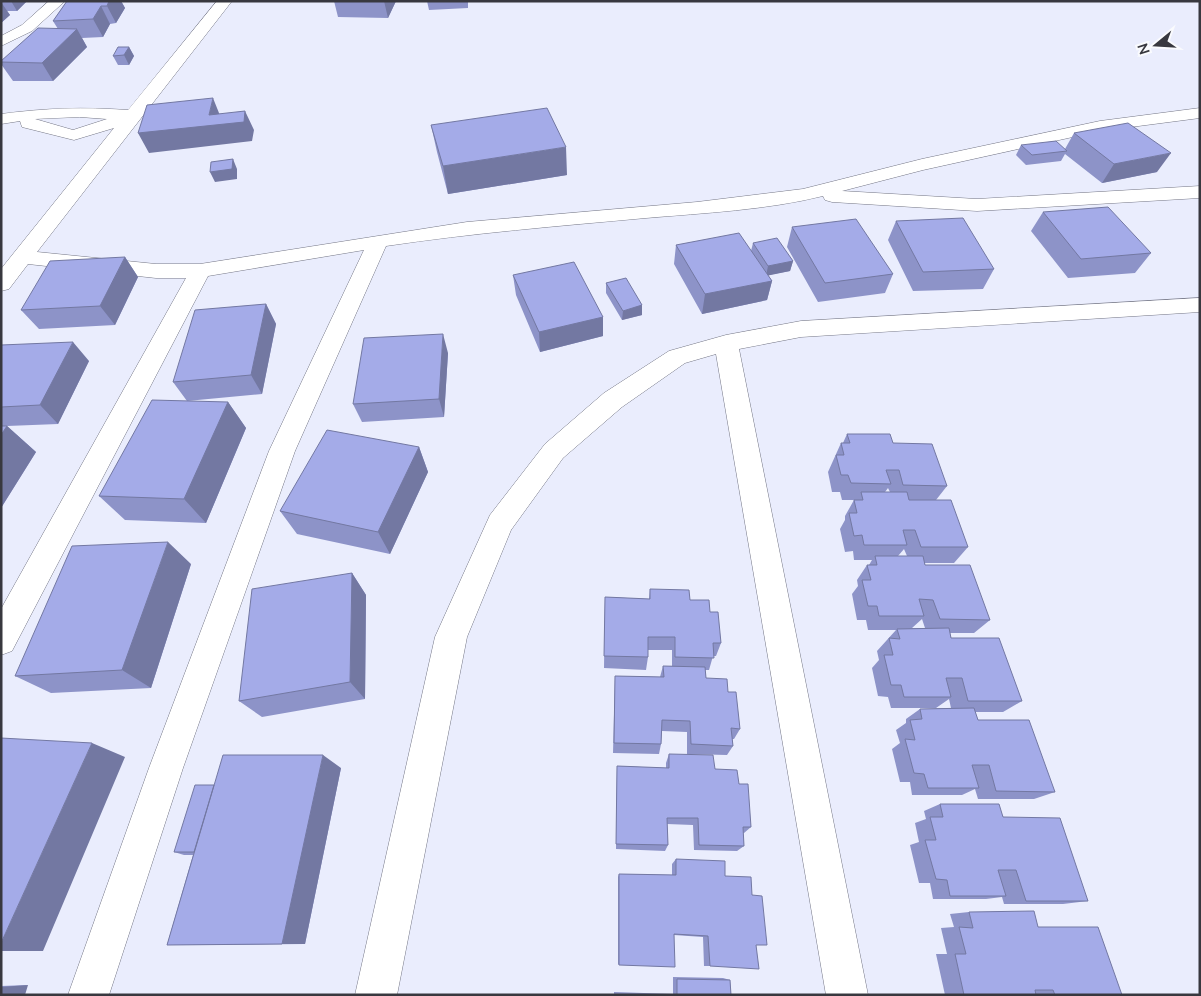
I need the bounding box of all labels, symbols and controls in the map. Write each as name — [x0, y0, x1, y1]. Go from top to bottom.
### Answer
north arrow — [1131, 20, 1181, 70]
text: N — [1133, 41, 1153, 57]

